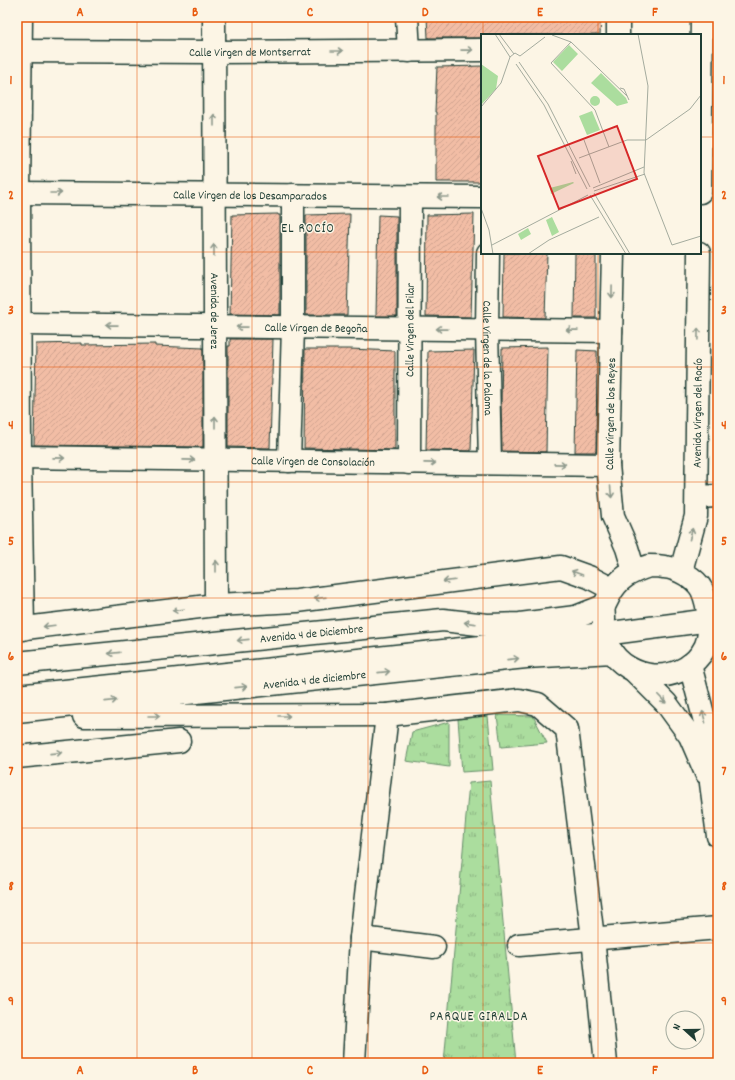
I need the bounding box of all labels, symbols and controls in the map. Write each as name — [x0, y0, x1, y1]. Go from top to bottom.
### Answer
text: A — [76, 4, 84, 23]
text: B — [192, 4, 198, 23]
text: C — [307, 4, 314, 23]
text: D — [422, 4, 429, 23]
text: E — [537, 4, 544, 23]
text: F — [652, 4, 658, 23]
inset map — [481, 34, 701, 254]
street label: Calle Virgen de Montserrat — [189, 44, 312, 62]
one-way arrow — [460, 46, 473, 54]
one-way arrow — [330, 47, 343, 55]
text: 1 — [10, 72, 13, 91]
text: 1 — [723, 72, 726, 91]
one-way arrow — [210, 114, 218, 127]
text: 2 — [8, 187, 14, 206]
street label: Calle Virgen de los Desamparados — [173, 187, 327, 206]
text: 2 — [721, 187, 727, 206]
one-way arrow — [49, 189, 62, 197]
one-way arrow — [437, 193, 450, 201]
district label: EL ROCÍO — [281, 220, 335, 239]
one-way arrow — [210, 244, 218, 257]
street label: Avenida de Jerez — [205, 273, 222, 350]
street label: Calle Virgen del Pilar — [402, 283, 420, 377]
one-way arrow — [608, 285, 616, 298]
street label: Calle Virgen de la Paloma — [477, 301, 496, 416]
text: 3 — [8, 302, 14, 321]
text: 3 — [721, 302, 727, 321]
street label: Calle Virgen de Begoña — [264, 320, 368, 338]
one-way arrow — [106, 321, 119, 329]
one-way arrow — [236, 323, 249, 331]
one-way arrow — [436, 325, 449, 333]
one-way arrow — [566, 326, 579, 334]
one-way arrow — [694, 328, 702, 341]
street label: Calle Virgen de los Reyes — [602, 358, 621, 470]
street label: Avenida Virgen del Rocío — [690, 358, 708, 468]
one-way arrow — [211, 416, 219, 429]
text: 4 — [8, 417, 14, 436]
text: 4 — [721, 417, 727, 436]
street label: Calle Virgen de Consolación — [251, 453, 375, 472]
one-way arrow — [52, 454, 65, 462]
one-way arrow — [182, 456, 195, 464]
one-way arrow — [423, 459, 436, 467]
one-way arrow — [553, 460, 566, 468]
one-way arrow — [607, 485, 614, 498]
one-way arrow — [688, 527, 695, 540]
text: 5 — [8, 533, 14, 552]
text: 5 — [721, 533, 727, 552]
one-way arrow — [212, 560, 220, 573]
one-way arrow — [572, 568, 584, 576]
one-way arrow — [443, 578, 456, 585]
one-way arrow — [314, 594, 327, 602]
one-way arrow — [172, 606, 185, 613]
one-way arrow — [464, 619, 477, 627]
street label: Avenida 4 de Diciembre — [259, 621, 364, 648]
one-way arrow — [43, 622, 56, 630]
one-way arrow — [237, 636, 250, 644]
text: 6 — [8, 648, 15, 667]
text: 6 — [721, 648, 728, 667]
one-way arrow — [108, 649, 121, 657]
one-way arrow — [506, 655, 519, 663]
street label: Avenida 4 de diciembre — [262, 667, 367, 695]
one-way arrow — [377, 669, 390, 676]
one-way arrow — [234, 684, 247, 691]
one-way arrow — [657, 694, 666, 704]
one-way arrow — [105, 697, 118, 705]
one-way arrow — [699, 711, 707, 724]
one-way arrow — [147, 712, 160, 720]
one-way arrow — [277, 712, 290, 720]
one-way arrow — [49, 749, 62, 757]
text: 7 — [9, 763, 14, 782]
text: 7 — [722, 763, 727, 782]
text: 8 — [8, 878, 14, 897]
text: 8 — [721, 878, 727, 897]
text: 9 — [8, 993, 14, 1012]
text: 9 — [721, 993, 727, 1012]
district label: PARQUE GIRALDA — [429, 1008, 529, 1027]
north arrow — [665, 1010, 705, 1050]
text: N — [669, 1021, 686, 1033]
text: A — [76, 1062, 84, 1080]
text: B — [192, 1062, 198, 1080]
text: C — [307, 1062, 314, 1080]
text: D — [422, 1062, 429, 1080]
text: E — [537, 1062, 544, 1080]
text: F — [652, 1062, 658, 1080]

